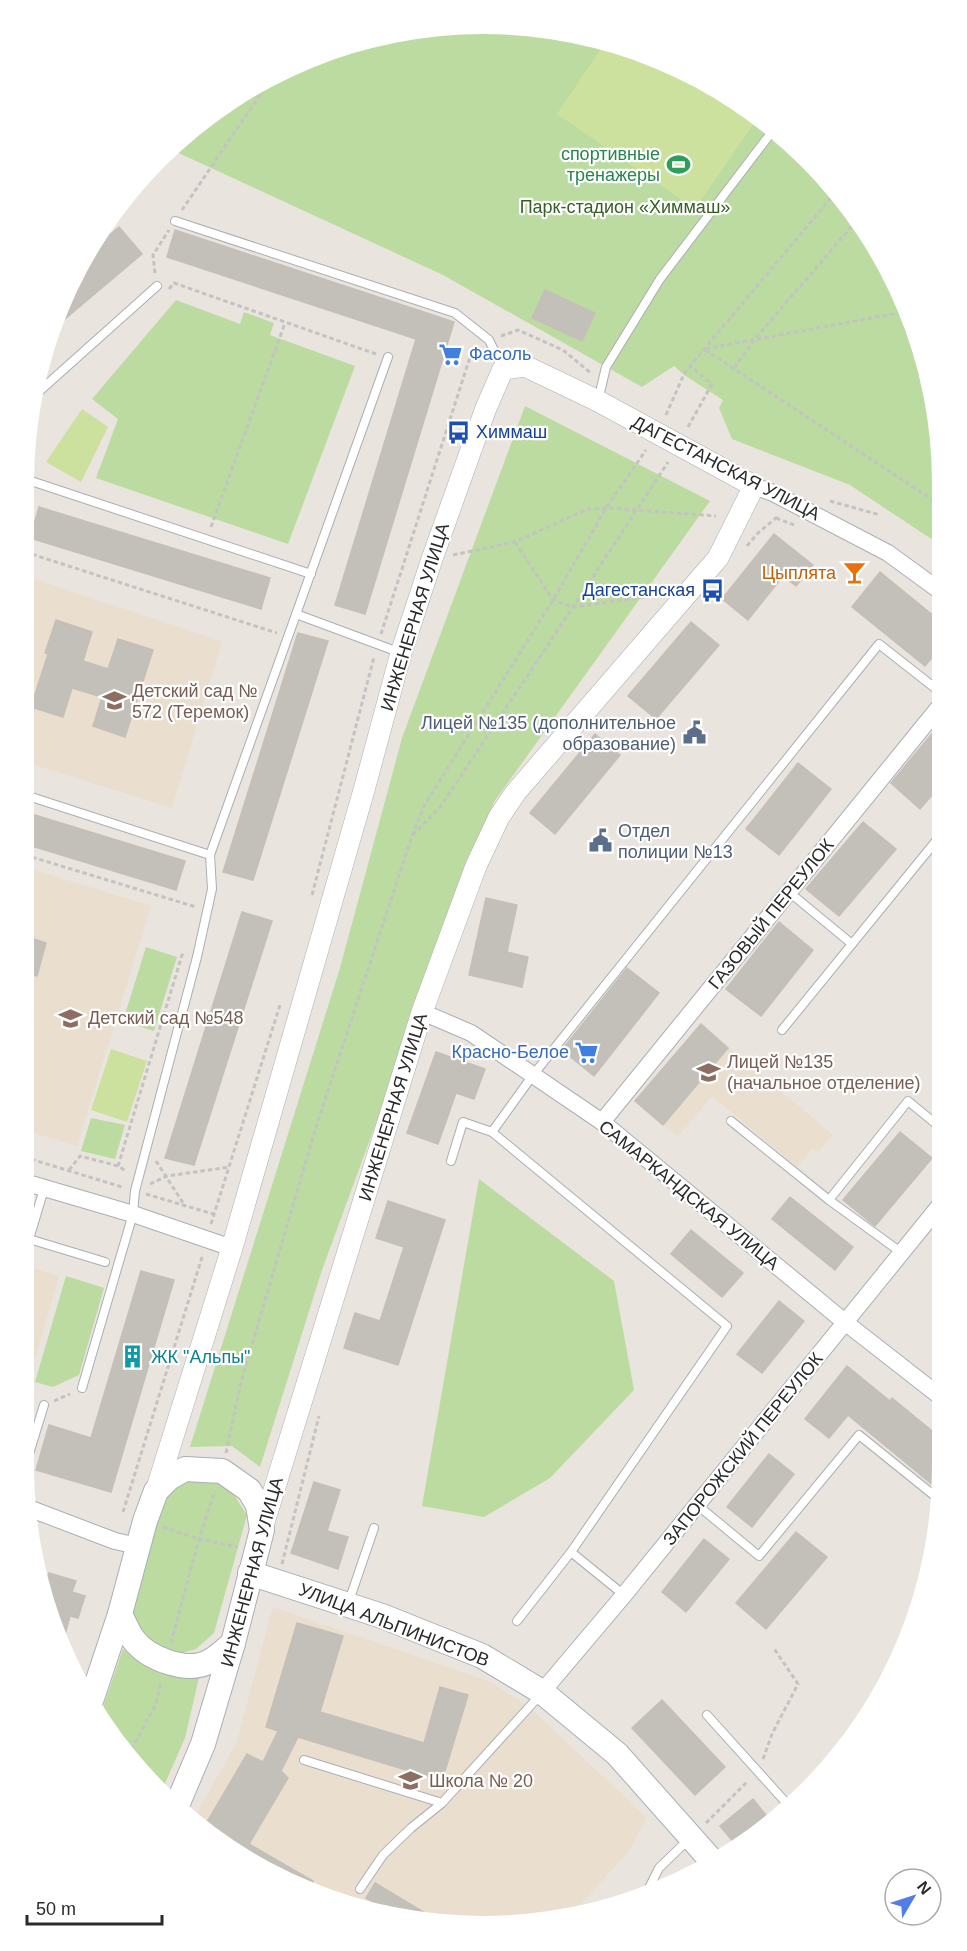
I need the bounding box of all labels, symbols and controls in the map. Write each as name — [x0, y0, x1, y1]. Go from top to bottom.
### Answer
place label: спортивные тренажеры — [561, 144, 660, 185]
sports icon: спортивные тренажеры — [665, 151, 691, 177]
park label: Парк-стадион «Химмаш» — [520, 197, 730, 217]
supermarket icon: Фасоль — [438, 341, 464, 367]
place label: Фасоль — [469, 344, 531, 364]
street label: ДАГЕСТАНСКАЯ УЛИЦА — [629, 412, 823, 524]
bus stop icon: Химмаш — [445, 419, 471, 445]
place label: Химмаш — [476, 422, 547, 442]
street label: ИНЖЕНЕРНАЯ УЛИЦА — [377, 521, 453, 713]
bar icon: Цыплята — [841, 560, 867, 586]
place label: Цыплята — [762, 563, 837, 583]
bus stop icon: Дагестанская — [700, 577, 726, 603]
place label: Дагестанская — [583, 580, 695, 600]
place label: Детский сад № 572 (Теремок) — [132, 681, 257, 722]
school or university icon: Детский сад № 572 (Теремок) — [101, 688, 127, 714]
place label: Лицей №135 (дополнительное образование) — [421, 713, 676, 754]
public building icon: Лицей №135 (дополнительное образование) — [681, 720, 707, 746]
place label: Отдел полиции №13 — [618, 821, 733, 862]
public building icon: Отдел полиции №13 — [587, 828, 613, 854]
street label: ГАЗОВЫЙ ПЕРЕУЛОК — [704, 834, 838, 993]
school or university icon: Детский сад №548 — [57, 1005, 83, 1031]
place label: Детский сад №548 — [88, 1008, 244, 1028]
street label: ИНЖЕНЕРНАЯ УЛИЦА — [355, 1011, 431, 1203]
supermarket icon: Красно-Белое — [574, 1039, 600, 1065]
place label: Красно-Белое — [452, 1042, 569, 1062]
place label: Лицей №135 (начальное отделение) — [727, 1052, 920, 1093]
school or university icon: Лицей №135 (начальное отделение) — [696, 1059, 722, 1085]
street label: САМАРКАНДСКАЯ УЛИЦА — [595, 1116, 783, 1274]
building icon: ЖК "Альпы" — [120, 1344, 146, 1370]
place label: ЖК "Альпы" — [151, 1347, 250, 1367]
street label: ЗАПОРОЖСКИЙ ПЕРЕУЛОК — [658, 1348, 827, 1549]
street label: ИНЖЕНЕРНАЯ УЛИЦА — [217, 1475, 287, 1669]
street label: УЛИЦА АЛЬПИНИСТОВ — [296, 1579, 492, 1671]
school or university icon: Школа № 20 — [398, 1768, 424, 1794]
place label: Школа № 20 — [429, 1771, 533, 1791]
north arrow — [883, 1867, 943, 1927]
text: N — [914, 1878, 935, 1898]
scale bar — [27, 1888, 162, 1926]
text: 50 m — [36, 1899, 76, 1919]

